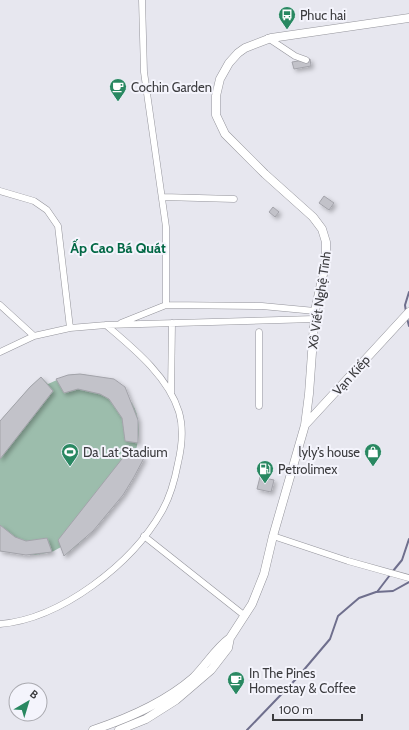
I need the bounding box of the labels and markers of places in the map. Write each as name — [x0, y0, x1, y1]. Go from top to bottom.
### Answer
bus stop icon: Phuc hai — [277, 5, 297, 30]
place label: Phuc hai — [300, 7, 346, 23]
cafe icon: Cochin Garden — [108, 77, 128, 102]
place label: Cochin Garden — [131, 79, 212, 95]
sports icon: Da Lat Stadium — [60, 442, 80, 467]
shop icon: lyly’s house — [363, 442, 383, 467]
place label: Da Lat Stadium — [83, 444, 168, 460]
place label: lyly’s house — [299, 444, 360, 460]
fuel station icon: Petrolimex — [255, 459, 275, 484]
place label: Petrolimex — [278, 461, 338, 477]
place label: In The Pines Homestay & Coffee — [249, 665, 356, 696]
cafe icon: In The Pines Homestay & Coffee — [226, 670, 246, 695]

